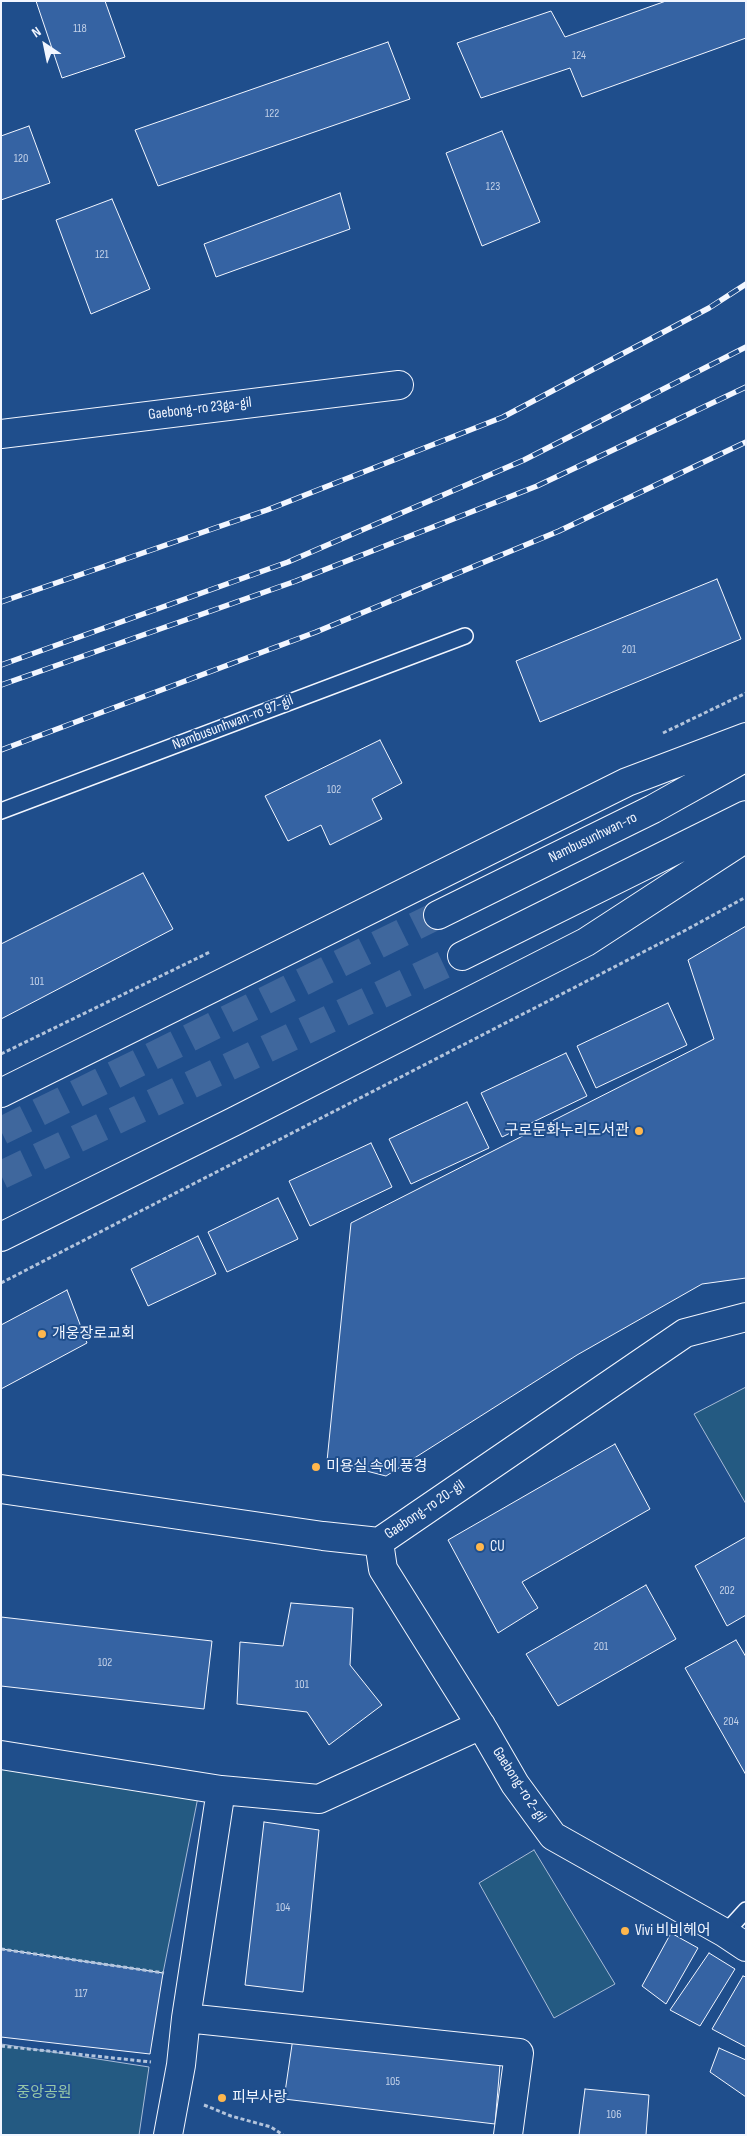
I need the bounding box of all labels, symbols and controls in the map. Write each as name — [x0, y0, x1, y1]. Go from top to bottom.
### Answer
north arrow — [20, 20, 70, 70]
house number: 118 — [73, 22, 87, 36]
text: N — [28, 23, 44, 41]
house number: 124 — [572, 49, 586, 63]
house number: 122 — [265, 107, 279, 121]
house number: 120 — [14, 152, 28, 166]
house number: 123 — [486, 180, 500, 194]
house number: 121 — [95, 248, 109, 262]
street label: Gaebong-ro 23ga-gil — [147, 394, 253, 424]
house number: 201 — [622, 643, 636, 657]
street label: Nambusunhwan-ro 97-gil — [170, 692, 296, 754]
house number: 102 — [327, 783, 341, 797]
street label: Nambusunhwan-ro — [546, 809, 640, 867]
house number: 101 — [30, 975, 44, 989]
place label: 구로문화누리도서관 — [505, 1122, 629, 1140]
marker: 구로문화누리도서관 — [633, 1125, 645, 1137]
place label: 개웅장로교회 — [52, 1325, 135, 1343]
marker: 개웅장로교회 — [36, 1328, 48, 1340]
place label: 미용실 속에 풍경 — [326, 1458, 427, 1476]
marker: 미용실 속에 풍경 — [310, 1461, 322, 1473]
street label: Gaebong-ro 20-gil — [381, 1477, 469, 1543]
place label: CU — [490, 1538, 505, 1556]
marker: CU — [474, 1541, 486, 1553]
house number: 202 — [719, 1584, 735, 1598]
house number: 201 — [594, 1640, 608, 1654]
house number: 102 — [98, 1656, 112, 1670]
house number: 101 — [295, 1678, 309, 1692]
house number: 204 — [723, 1715, 739, 1729]
street label: Gaebong-ro 2-gil — [488, 1744, 550, 1826]
house number: 104 — [276, 1901, 290, 1915]
place label: Vivi 비비헤어 — [635, 1922, 711, 1940]
marker: Vivi 비비헤어 — [619, 1925, 631, 1937]
house number: 117 — [74, 1987, 88, 2001]
house number: 105 — [386, 2075, 400, 2089]
park label: 중앙공원 — [16, 2084, 72, 2102]
place label: 피부사랑 — [232, 2089, 287, 2107]
marker: 피부사랑 — [216, 2092, 228, 2104]
house number: 106 — [607, 2108, 621, 2122]

